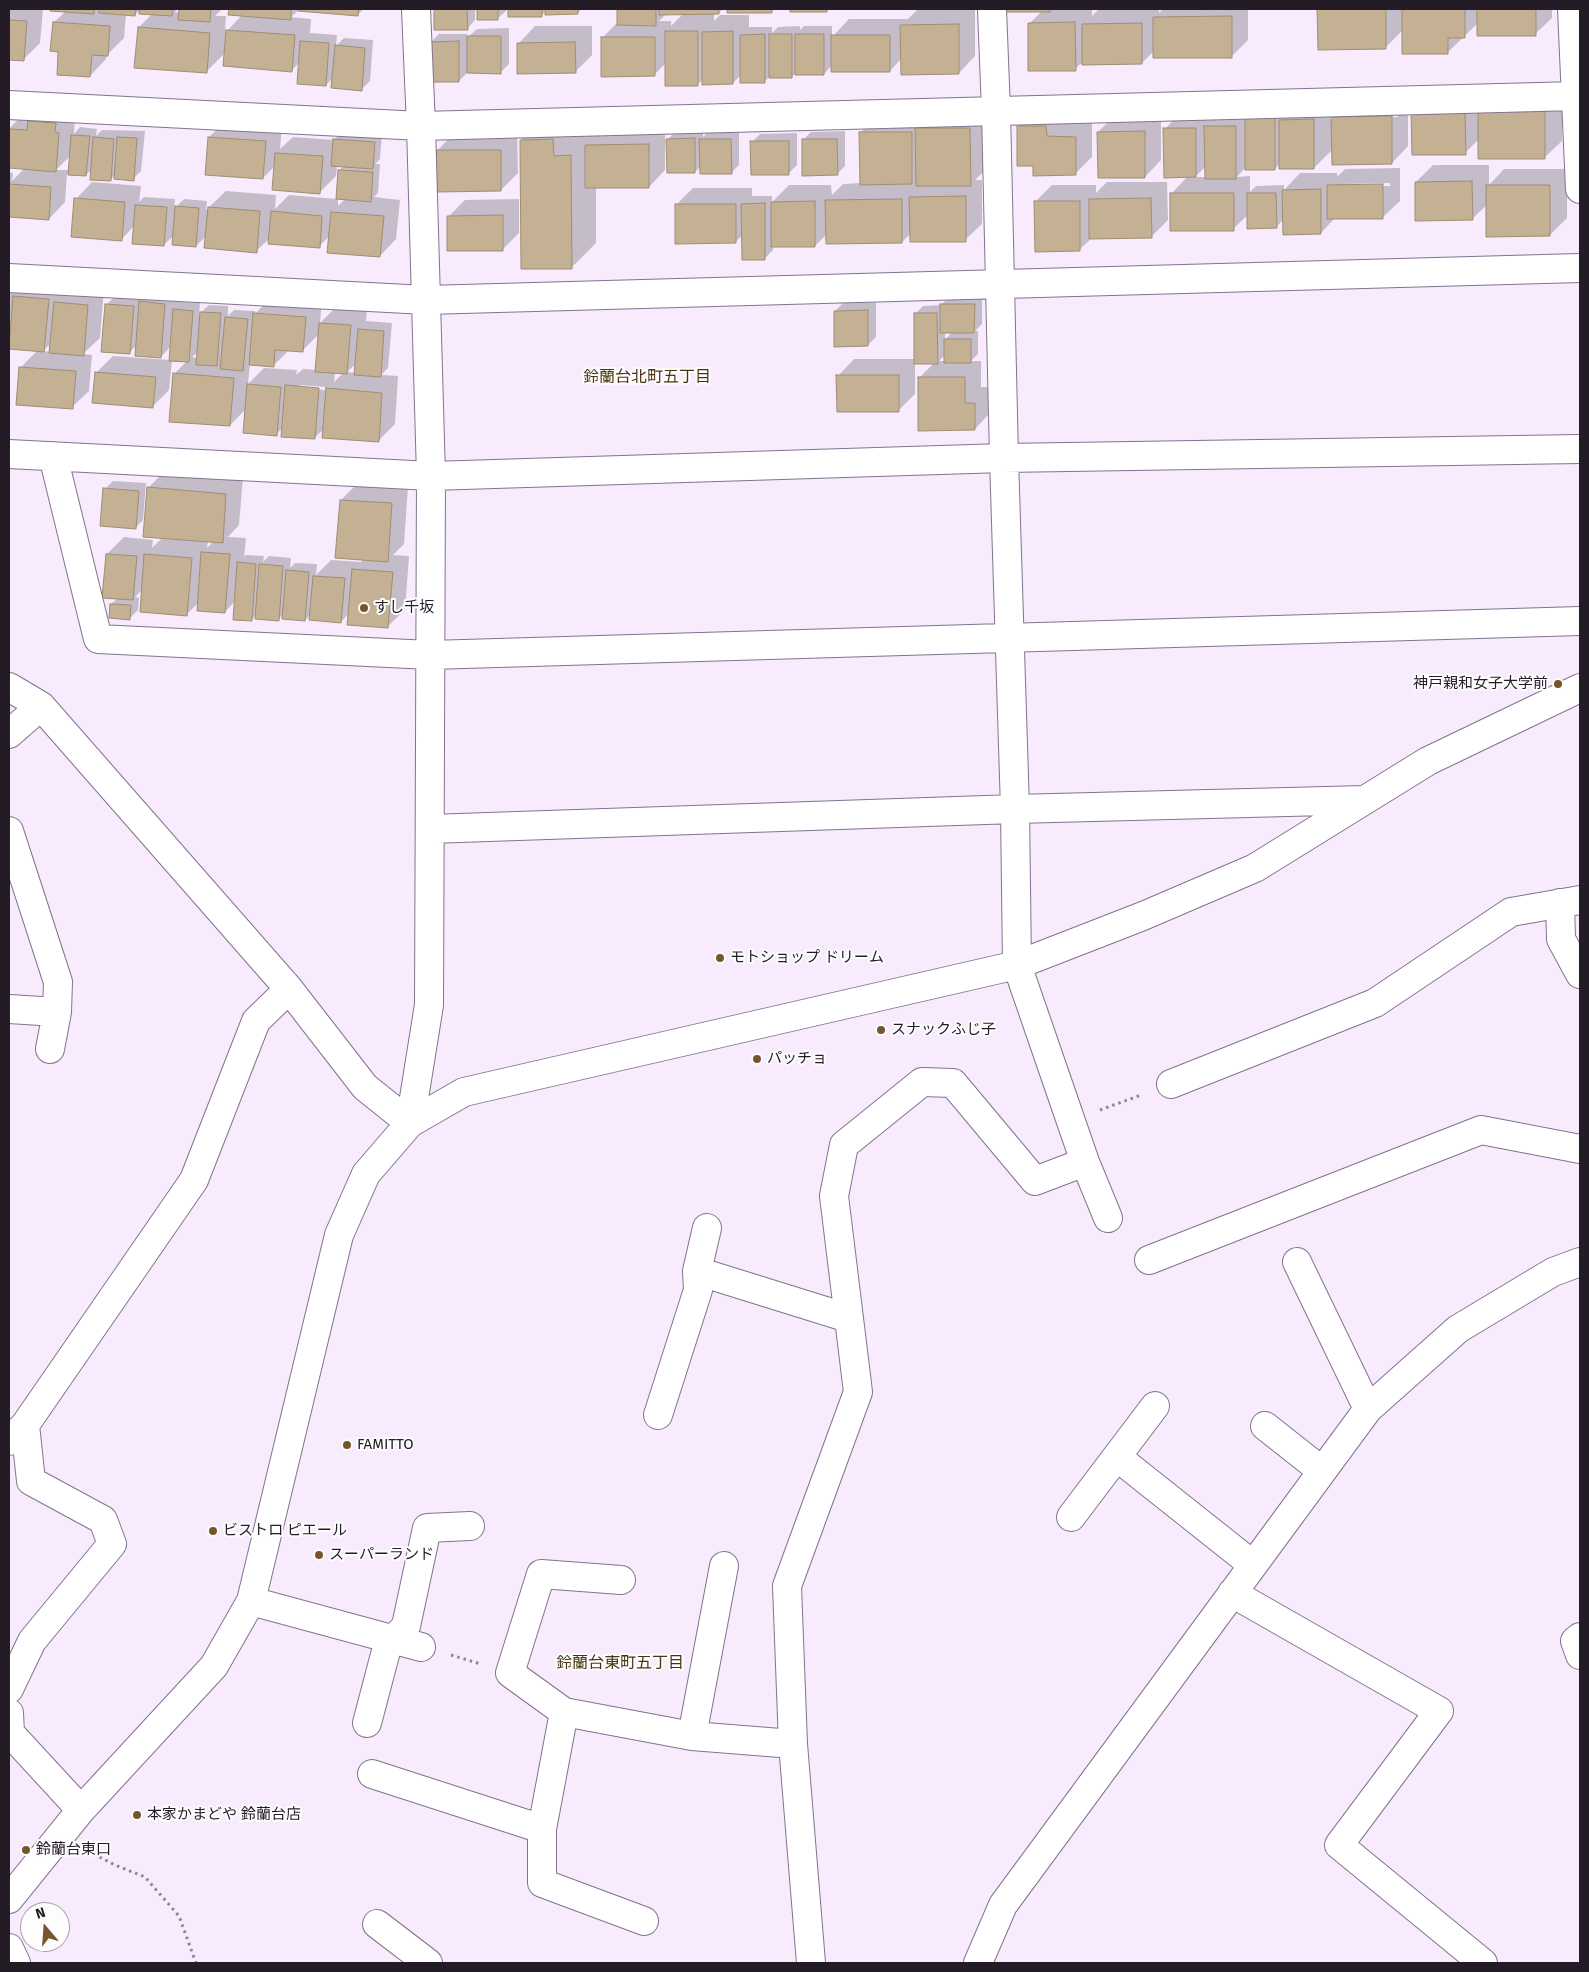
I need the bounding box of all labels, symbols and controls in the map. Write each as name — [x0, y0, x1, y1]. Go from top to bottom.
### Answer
district label: 鈴蘭台北町五丁目 — [583, 368, 711, 388]
place label: すし千坂 — [374, 599, 434, 617]
marker: すし千坂 — [358, 602, 370, 614]
place label: 神戸親和女子大学前 — [1413, 675, 1548, 693]
marker: 神戸親和女子大学前 — [1552, 678, 1564, 690]
place label: モトショップ ドリーム — [730, 949, 884, 967]
marker: モトショップ ドリーム — [714, 952, 726, 964]
place label: スナックふじ子 — [891, 1021, 996, 1039]
marker: スナックふじ子 — [875, 1024, 887, 1036]
place label: パッチョ — [767, 1050, 827, 1068]
marker: パッチョ — [751, 1053, 763, 1065]
place label: FAMITTO — [357, 1436, 414, 1454]
marker: FAMITTO — [341, 1439, 353, 1451]
place label: ビストロ ピエール — [223, 1522, 347, 1540]
marker: ビストロ ピエール — [207, 1525, 219, 1537]
place label: スーパーランド — [329, 1546, 434, 1564]
marker: スーパーランド — [313, 1549, 325, 1561]
district label: 鈴蘭台東町五丁目 — [556, 1654, 684, 1674]
place label: 本家かまどや 鈴蘭台店 — [147, 1806, 301, 1824]
marker: 本家かまどや 鈴蘭台店 — [131, 1809, 143, 1821]
place label: 鈴蘭台東口 — [36, 1841, 111, 1859]
marker: 鈴蘭台東口 — [20, 1844, 32, 1856]
north arrow — [20, 1902, 70, 1952]
text: N — [33, 1904, 48, 1923]

